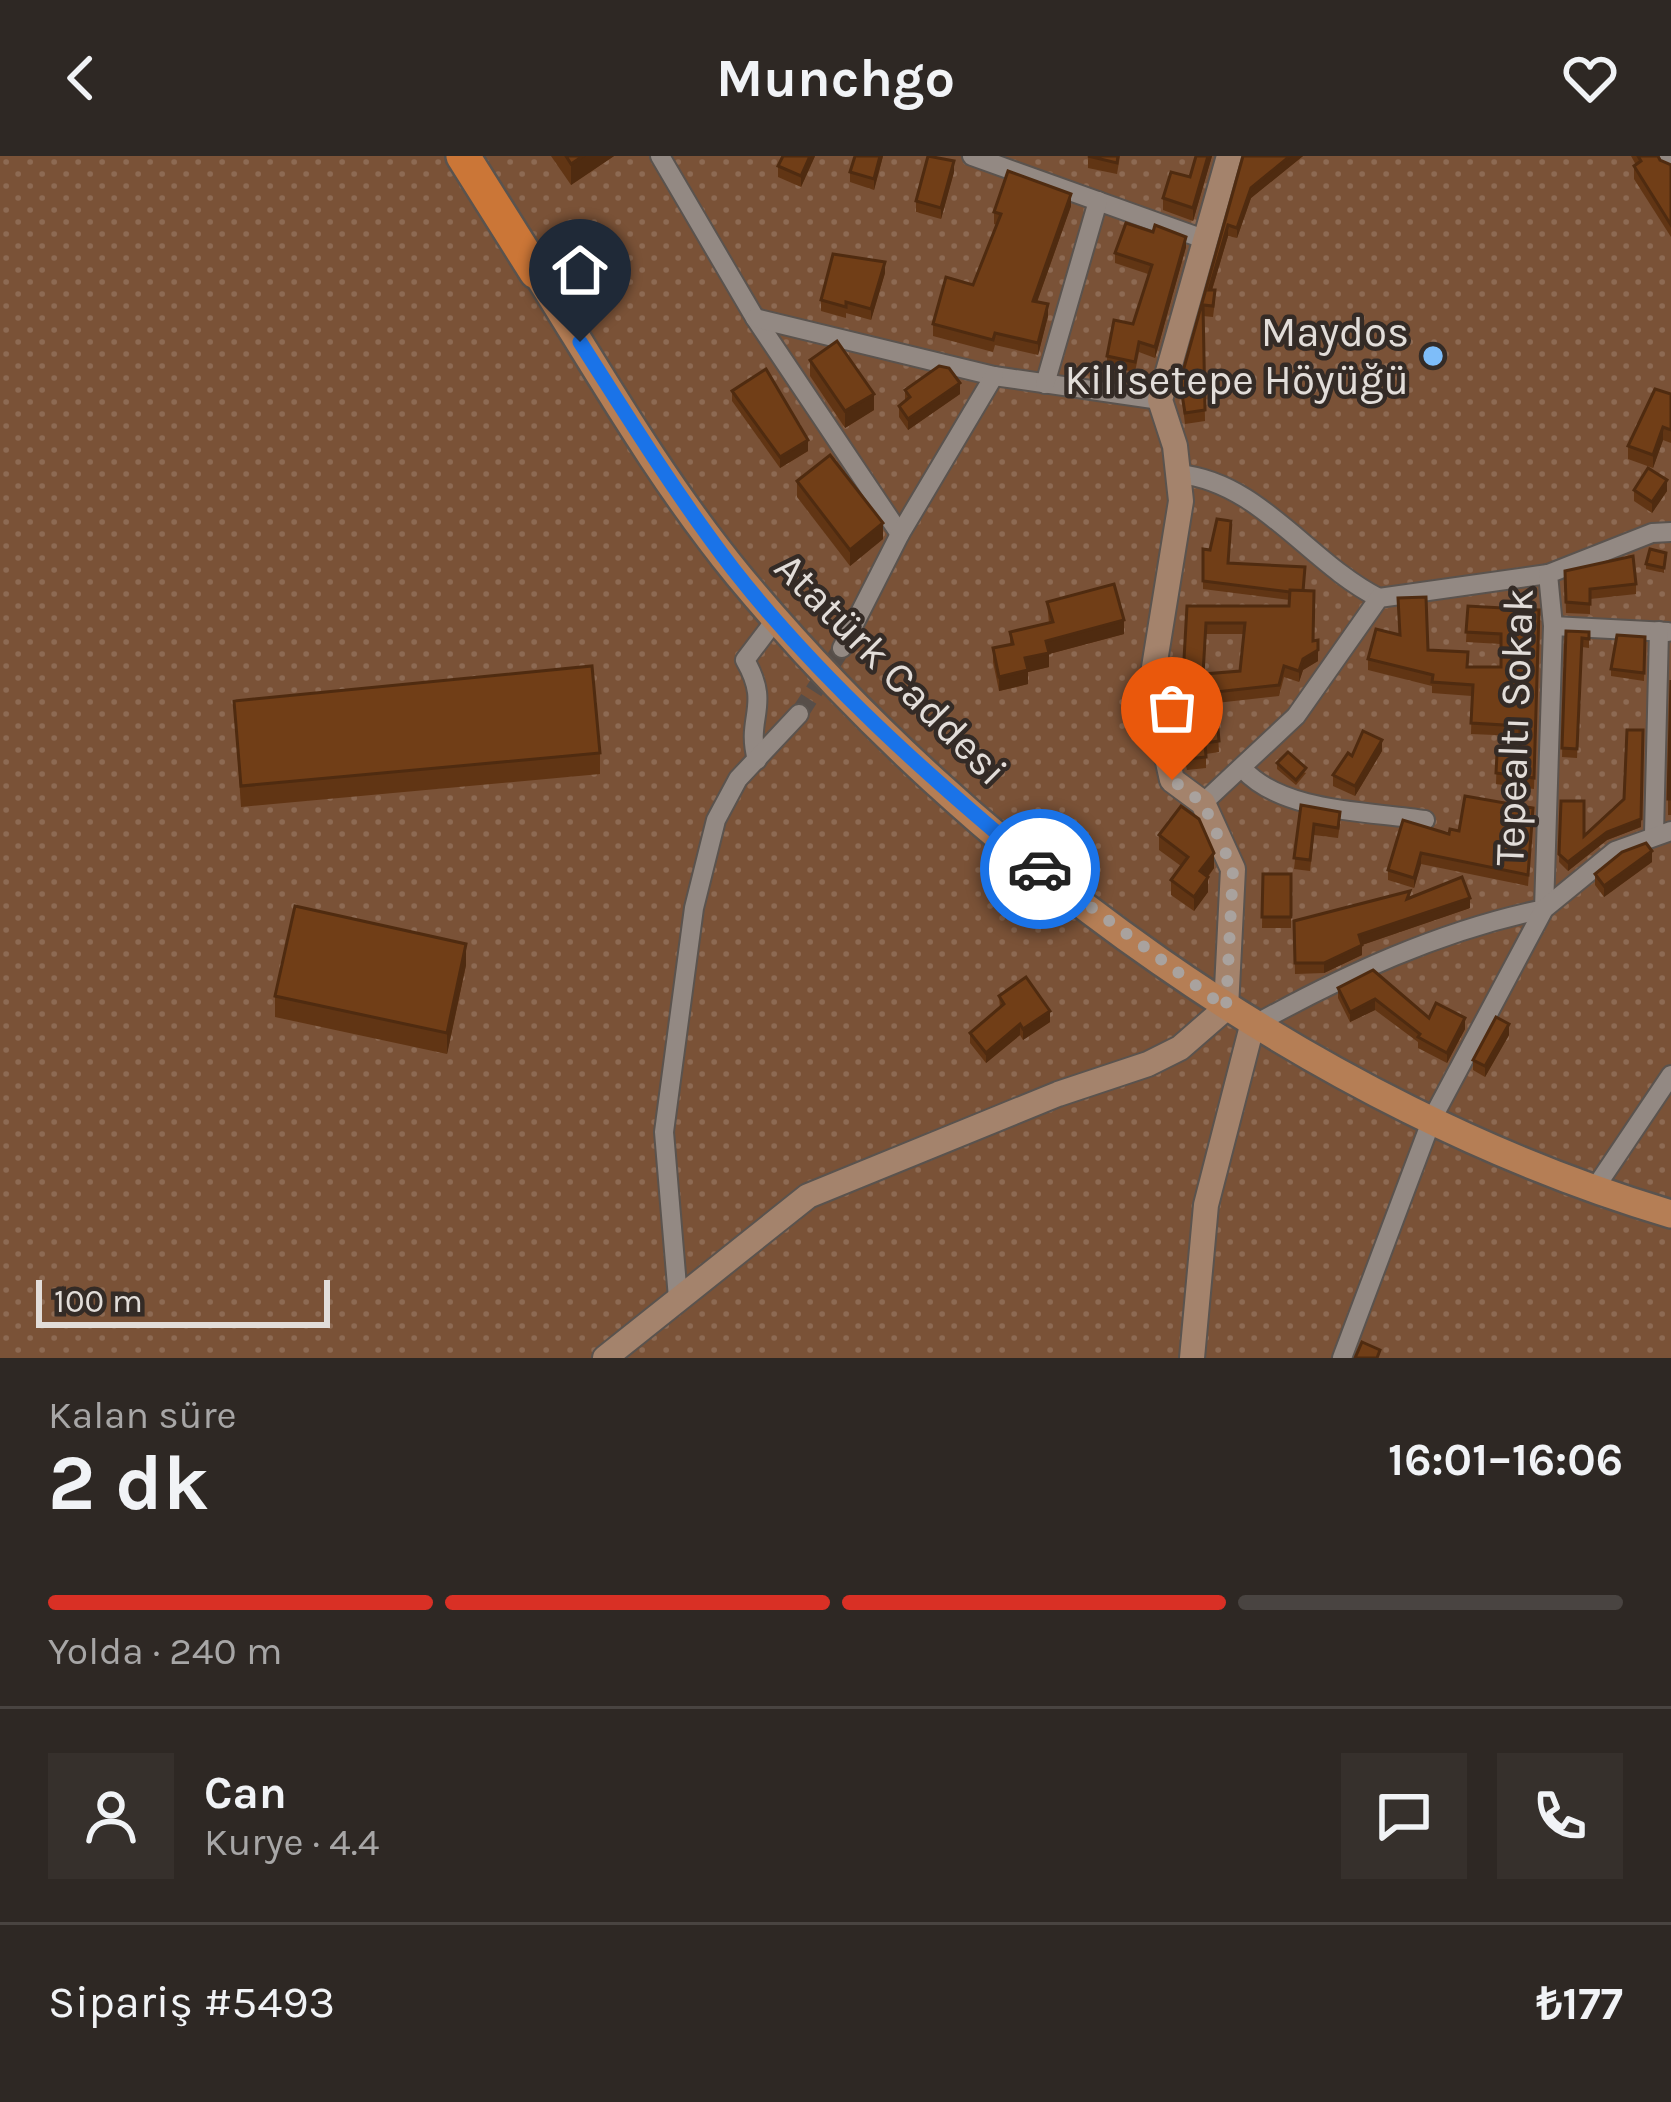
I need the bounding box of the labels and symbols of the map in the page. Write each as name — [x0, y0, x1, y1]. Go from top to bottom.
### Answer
pin — [529, 219, 631, 342]
place label: Maydos Kilisetepe Höyüğü — [1064, 307, 1409, 405]
marker: Maydos Kilisetepe Höyüğü — [1420, 343, 1446, 369]
street label: Atatürk Caddesi — [764, 542, 1018, 796]
street label: Tepealtı Sokak — [1484, 587, 1544, 867]
pin — [1121, 657, 1223, 780]
courier — [980, 809, 1100, 929]
scale bar — [36, 1274, 330, 1327]

